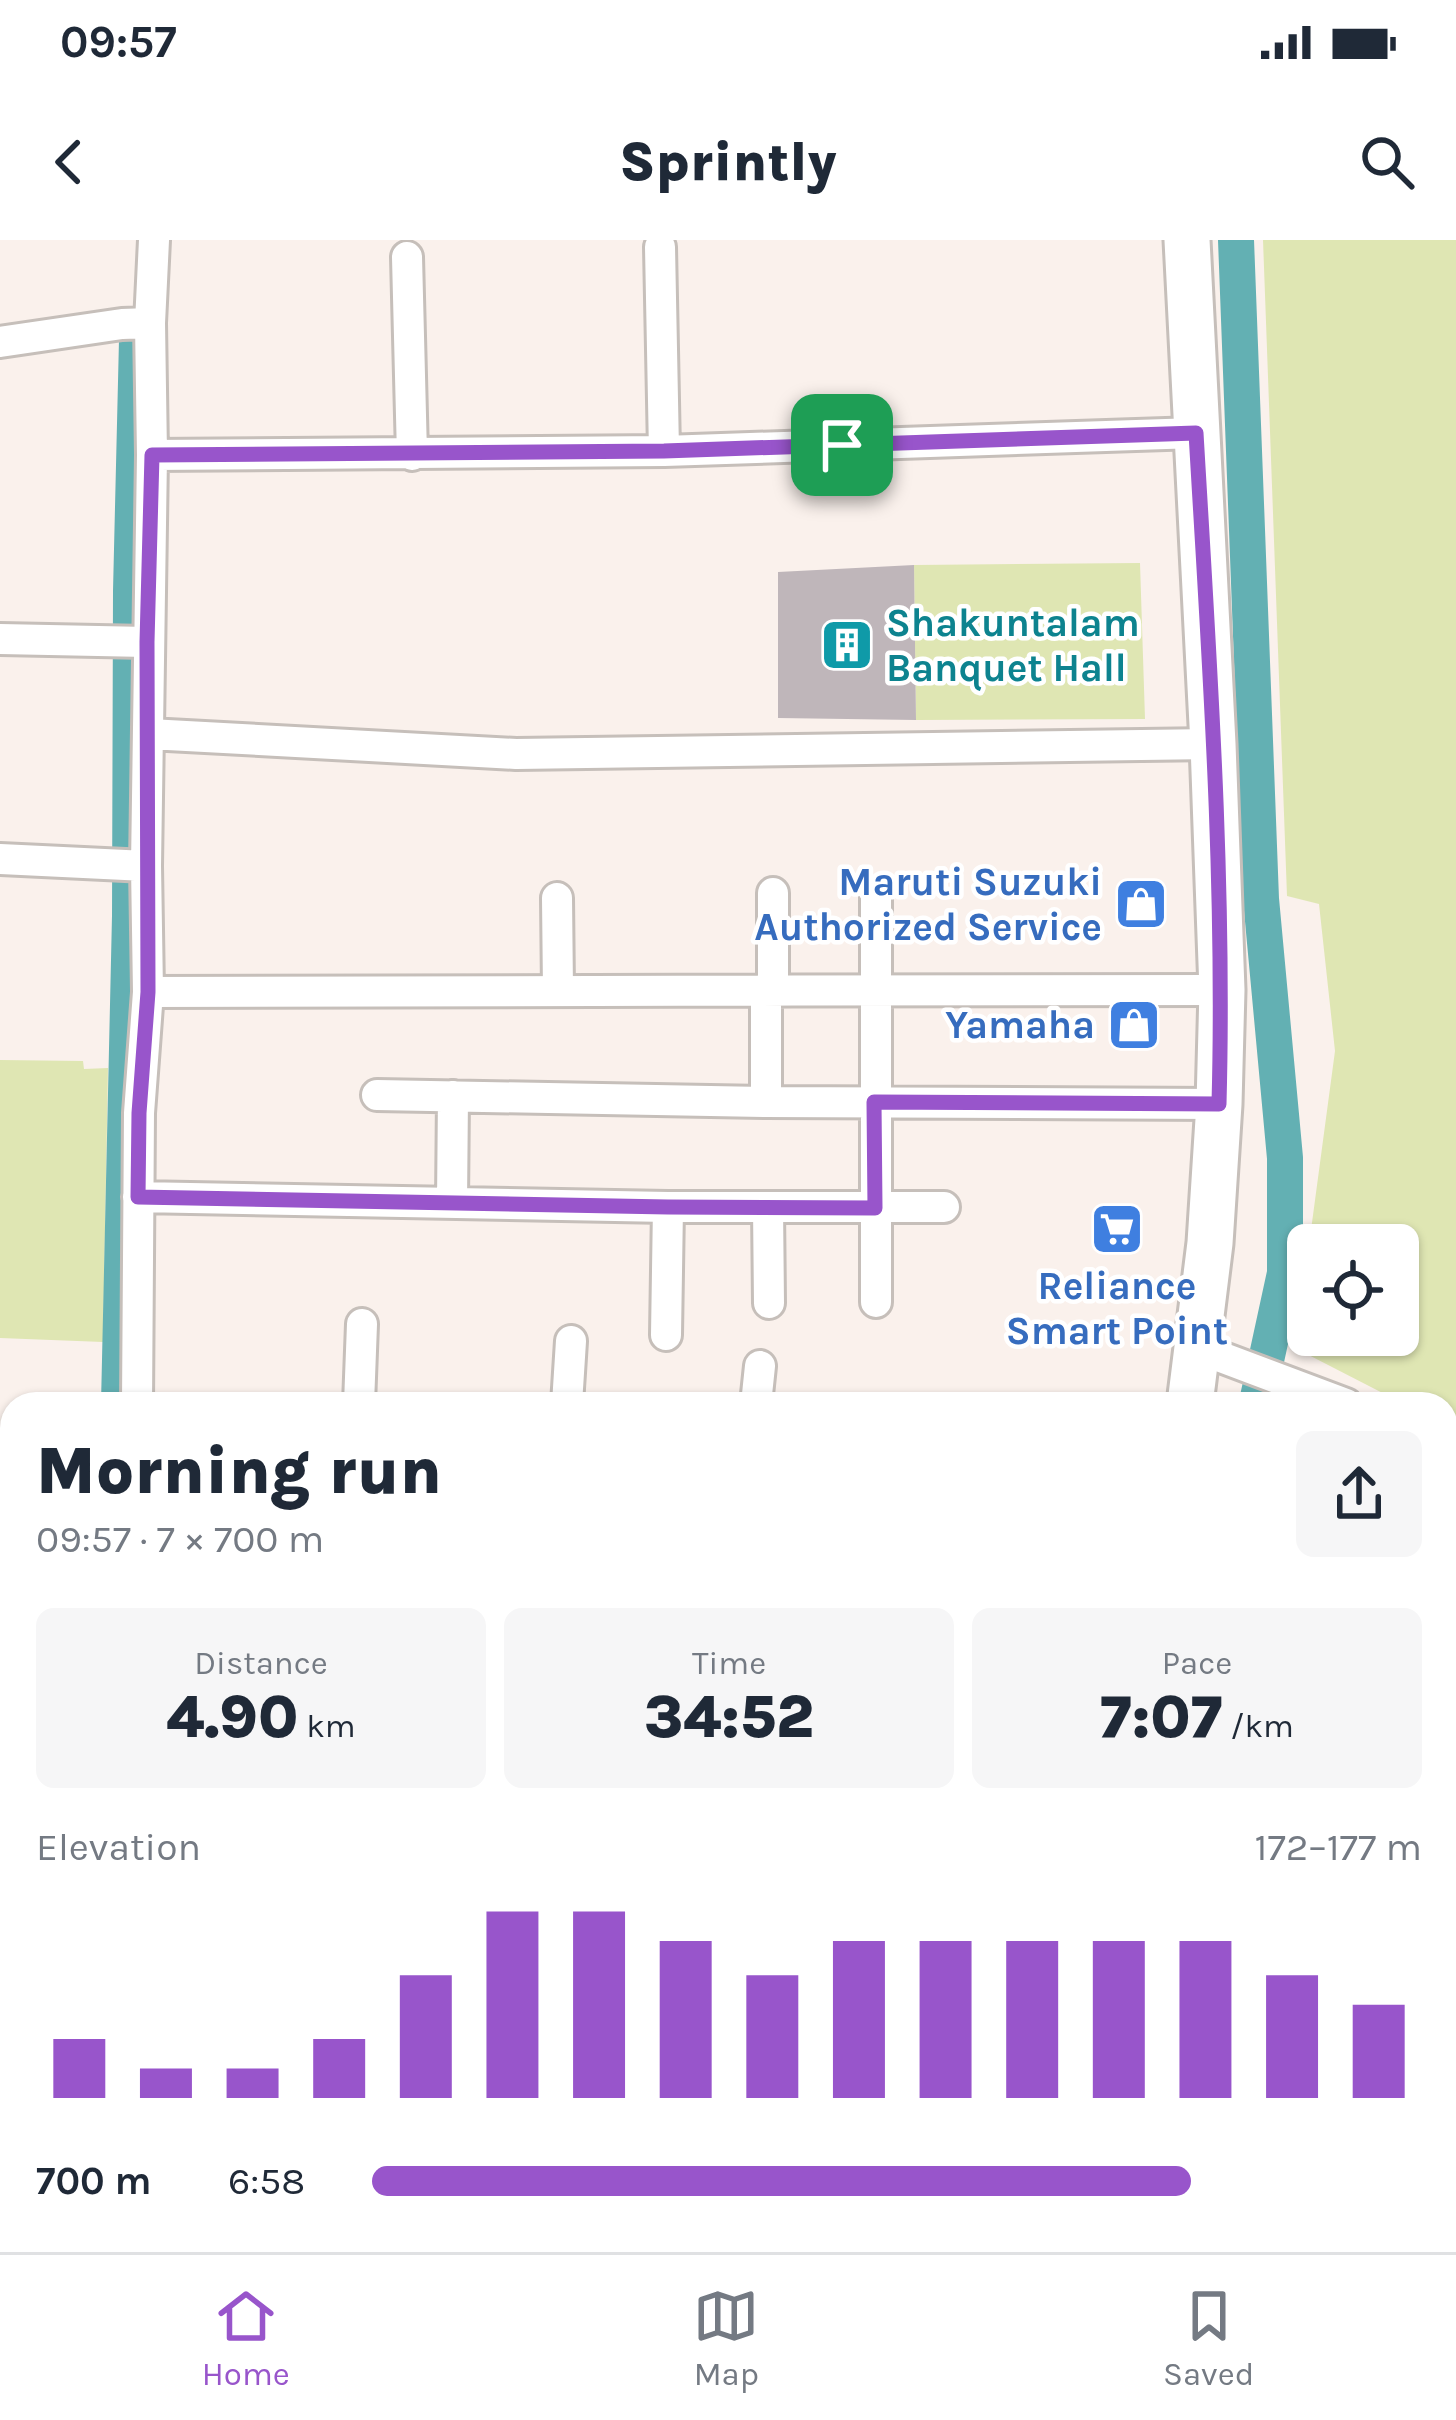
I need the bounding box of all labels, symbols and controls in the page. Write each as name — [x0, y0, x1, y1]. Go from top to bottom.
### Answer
text: 09:57 — [60, 16, 177, 68]
icon: back — [36, 129, 102, 195]
icon: search — [1354, 129, 1420, 195]
text: Sprintly — [619, 130, 837, 194]
pin — [791, 394, 893, 496]
icon: arrive — [809, 412, 875, 478]
place label: Shakuntalam Banquet Hall — [886, 600, 1140, 691]
building icon: Shakuntalam Banquet Hall — [819, 617, 875, 673]
place label: Maruti Suzuki Authorized Service — [754, 859, 1102, 950]
shop icon: Maruti Suzuki Authorized Service — [1113, 876, 1169, 932]
shop icon: Yamaha — [1106, 997, 1162, 1053]
place label: Yamaha — [945, 1002, 1095, 1048]
supermarket icon: Reliance Smart Point — [1089, 1201, 1145, 1257]
map controls — [1287, 1224, 1419, 1356]
button: locate — [1287, 1224, 1419, 1356]
place label: Reliance Smart Point — [1006, 1263, 1228, 1354]
button: share — [1296, 1431, 1422, 1557]
text: Morning run — [36, 1432, 442, 1510]
text: 09:57 · 7 × 700 m — [36, 1516, 324, 1562]
text: Distance — [194, 1644, 328, 1682]
text: Time — [692, 1644, 766, 1682]
text: Pace — [1162, 1644, 1232, 1682]
text: 4.90 — [166, 1682, 298, 1752]
text: 34:52 — [644, 1682, 814, 1752]
text: 7:07 — [1100, 1682, 1222, 1752]
text: km — [298, 1707, 356, 1745]
text: /km — [1222, 1707, 1294, 1745]
text: Elevation — [36, 1824, 201, 1870]
text: 172–177 m — [1255, 1824, 1422, 1870]
text: 700 m — [36, 2158, 152, 2204]
text: 6:58 — [228, 2158, 305, 2204]
tab: Home — [202, 2283, 290, 2393]
tab: Map — [693, 2283, 759, 2393]
tab: Saved — [1163, 2283, 1254, 2393]

